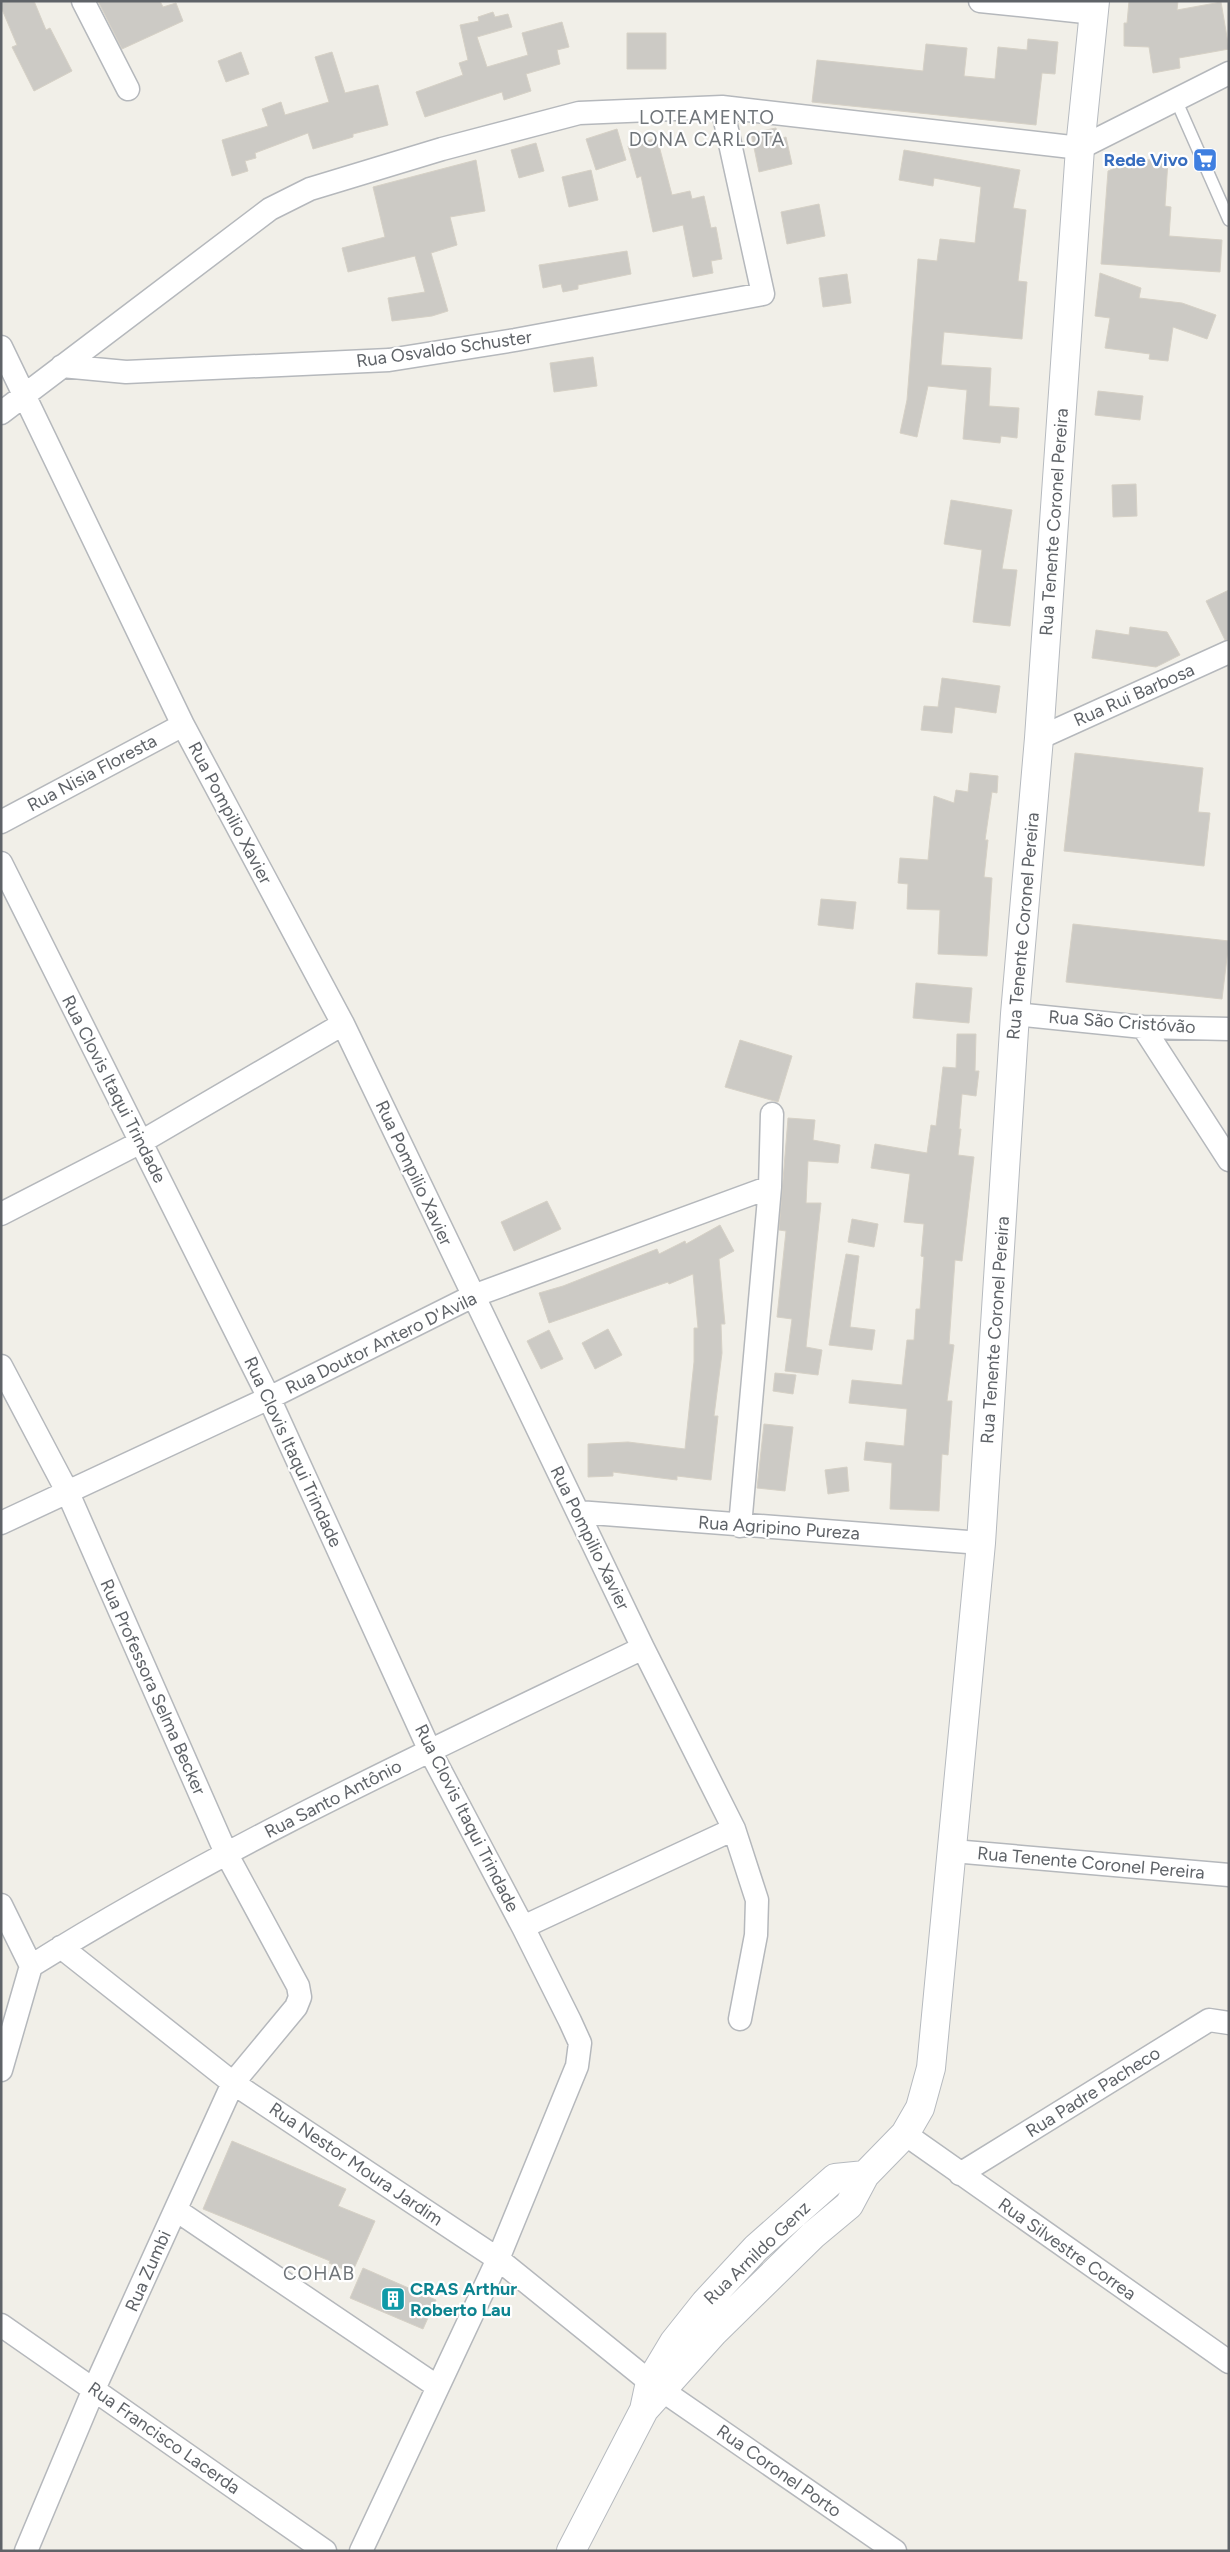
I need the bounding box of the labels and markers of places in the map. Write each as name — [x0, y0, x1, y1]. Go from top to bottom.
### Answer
supermarket icon: Rede Vivo — [1192, 147, 1218, 173]
place label: Rede Vivo — [1104, 149, 1188, 171]
place label: CRAS Arthur Roberto Lau — [410, 2278, 517, 2321]
building icon: CRAS Arthur Roberto Lau — [380, 2286, 406, 2312]

